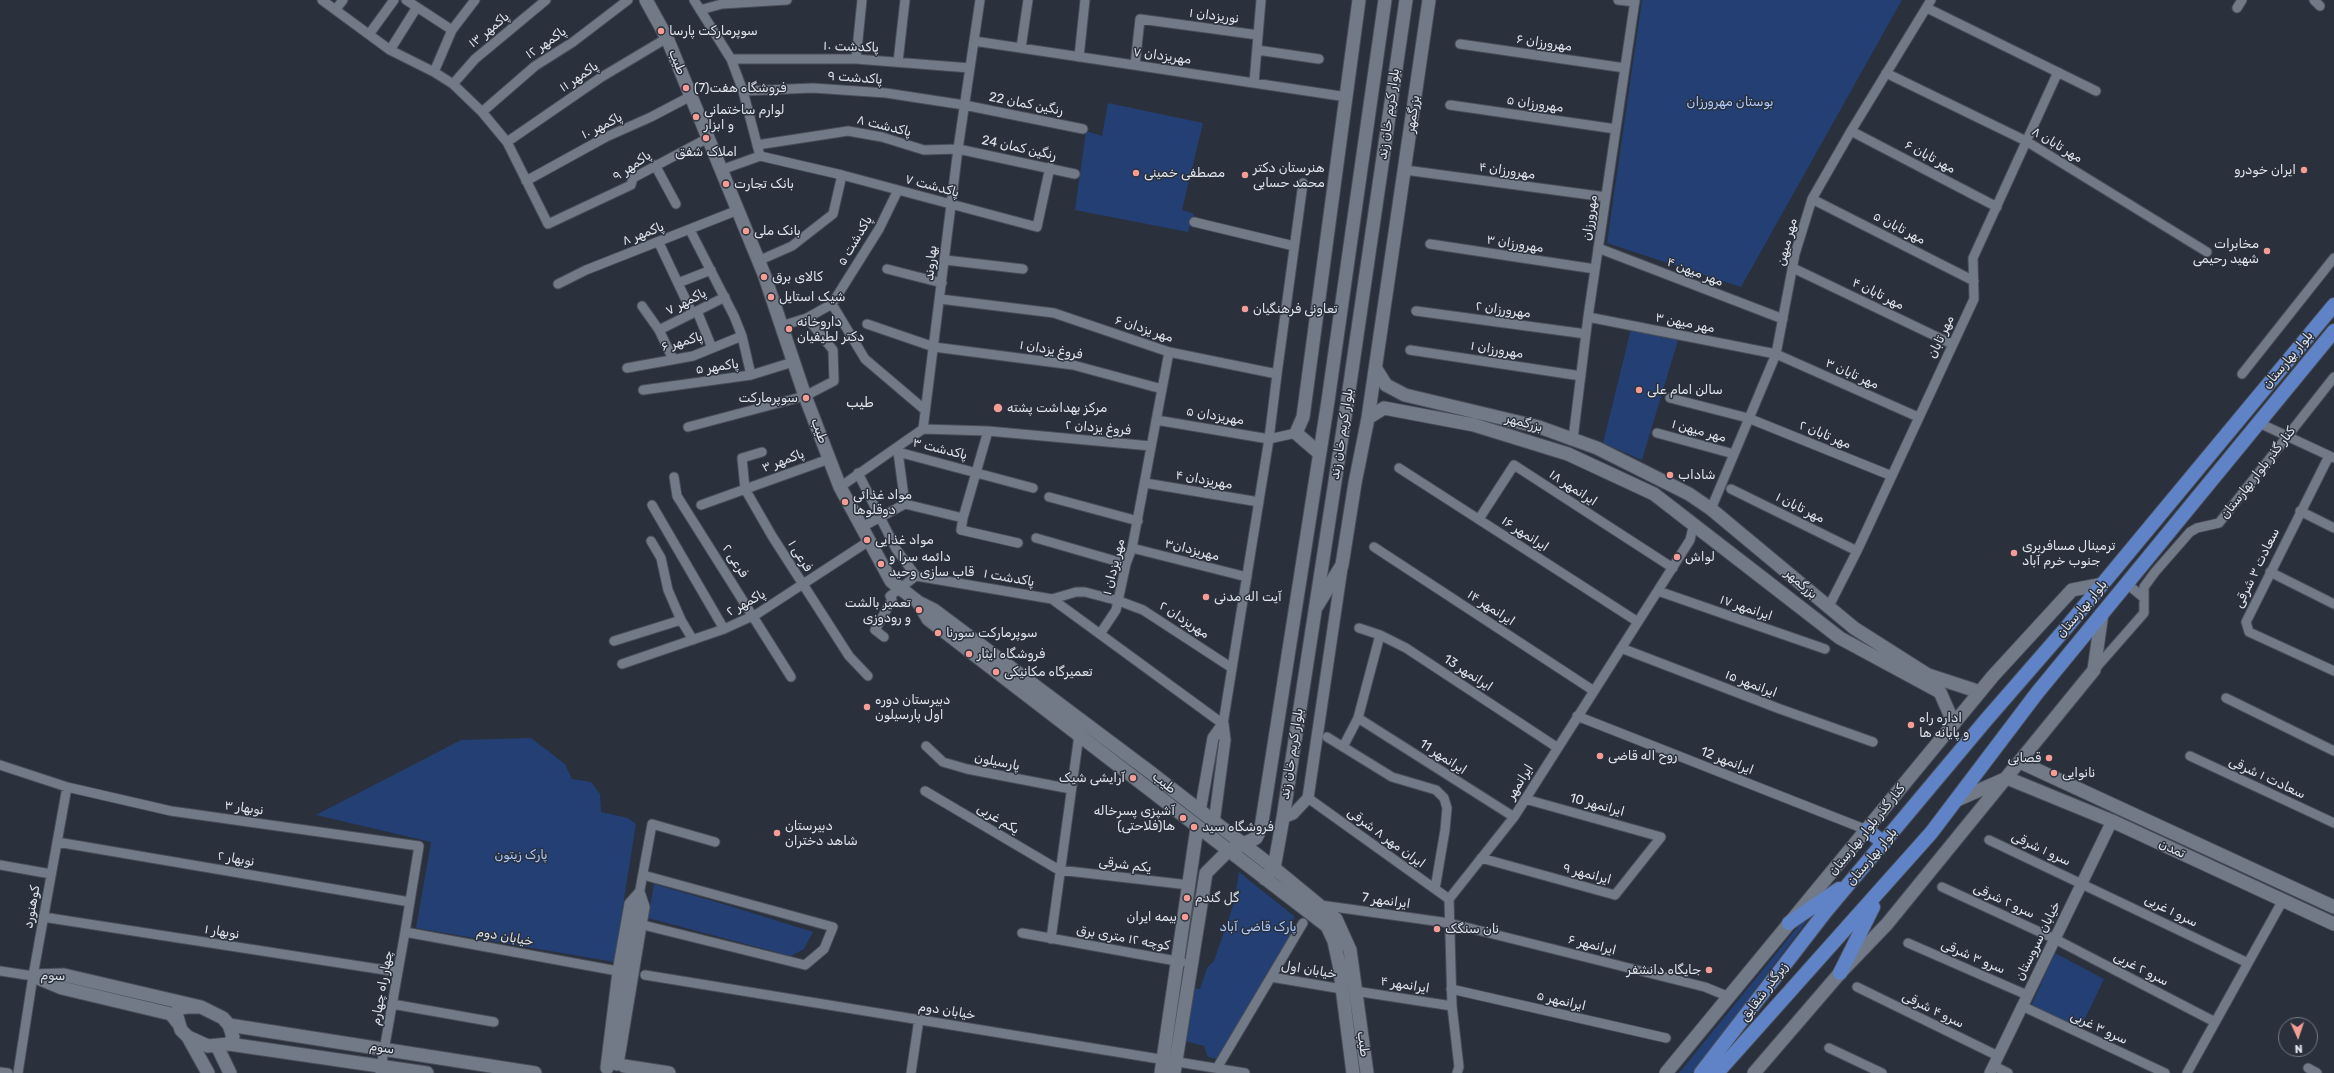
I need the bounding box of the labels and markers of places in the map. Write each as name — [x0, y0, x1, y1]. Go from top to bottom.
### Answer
place label: سوپرمارکت پارسا — [669, 23, 758, 39]
marker: سوپرمارکت پارسا — [656, 26, 666, 36]
place label: فروشگاه هفت(7) — [694, 80, 786, 96]
marker: فروشگاه هفت(7) — [681, 83, 691, 93]
place label: لوارم ساختمانی و ابزار — [704, 102, 785, 133]
marker: لوارم ساختمانی و ابزار — [691, 112, 701, 122]
marker: املاک شفق — [701, 133, 711, 143]
place label: املاک شفق — [675, 144, 737, 160]
place label: هنرستان دکتر محمد حسابی — [1253, 160, 1325, 191]
place label: ایران خودرو — [2234, 162, 2296, 178]
place label: مصطفی خمینی — [1144, 165, 1225, 181]
marker: ایران خودرو — [2299, 165, 2309, 175]
marker: مصطفی خمینی — [1131, 168, 1141, 178]
marker: هنرستان دکتر محمد حسابی — [1240, 170, 1250, 180]
place label: بانک تجارت — [734, 176, 794, 192]
marker: بانک تجارت — [721, 179, 731, 189]
place label: بانک ملی — [754, 223, 801, 239]
marker: بانک ملی — [741, 226, 751, 236]
place label: مخابرات شهید رحیمی — [2193, 236, 2259, 267]
marker: مخابرات شهید رحیمی — [2262, 246, 2272, 256]
place label: کالای برق — [772, 269, 823, 285]
marker: کالای برق — [759, 272, 769, 282]
place label: شیک استایل — [779, 289, 846, 305]
marker: شیک استایل — [766, 292, 776, 302]
place label: تعاونی فرهنگیان — [1253, 301, 1338, 317]
marker: تعاونی فرهنگیان — [1240, 304, 1250, 314]
place label: داروخانه دکتر لطیفیان — [797, 314, 864, 345]
marker: داروخانه دکتر لطیفیان — [784, 324, 794, 334]
place label: سالن امام علی — [1647, 382, 1723, 398]
marker: سالن امام علی — [1634, 385, 1644, 395]
place label: سوپرمارکت — [738, 390, 798, 406]
marker: سوپرمارکت — [801, 393, 811, 403]
place label: مرکز بهداشت پشته — [1007, 400, 1107, 416]
marker: مرکز بهداشت پشته — [992, 402, 1004, 414]
place label: شاداب — [1678, 467, 1716, 483]
marker: شاداب — [1665, 470, 1675, 480]
place label: مواد غذائی دوقلوها — [853, 487, 912, 518]
marker: مواد غذائی دوقلوها — [840, 497, 850, 507]
place label: مواد غذایی — [875, 532, 934, 548]
marker: مواد غذایی — [862, 535, 872, 545]
place label: ترمینال مسافربری جنوب خرم آباد — [2022, 538, 2116, 569]
marker: ترمینال مسافربری جنوب خرم آباد — [2009, 548, 2019, 558]
place label: دائمه سرا و قاب سازی وحید — [889, 549, 974, 580]
place label: لواش — [1685, 549, 1715, 565]
marker: لواش — [1672, 552, 1682, 562]
marker: دائمه سرا و قاب سازی وحید — [876, 559, 886, 569]
place label: آیت اله مدنی — [1214, 589, 1282, 605]
marker: آیت اله مدنی — [1201, 592, 1211, 602]
place label: تعمیر بالشت و رودوزی — [845, 595, 911, 626]
marker: تعمیر بالشت و رودوزی — [914, 605, 924, 615]
place label: سوپرمارکت سورنا — [946, 625, 1038, 641]
marker: سوپرمارکت سورنا — [933, 628, 943, 638]
place label: فروشگاه ایثار — [977, 646, 1045, 662]
marker: فروشگاه ایثار — [964, 649, 974, 659]
place label: تعمیرگاه مکانیکی — [1004, 664, 1093, 680]
marker: تعمیرگاه مکانیکی — [991, 667, 1001, 677]
place label: دبیرستان دوره اول پارسیلون — [875, 692, 950, 723]
marker: دبیرستان دوره اول پارسیلون — [862, 702, 872, 712]
place label: اداره راه و پایانه ها — [1919, 710, 1969, 741]
marker: اداره راه و پایانه ها — [1906, 720, 1916, 730]
place label: روح اله قاضی — [1608, 748, 1677, 764]
place label: قصابی — [2007, 750, 2041, 766]
marker: روح اله قاضی — [1595, 751, 1605, 761]
marker: قصابی — [2044, 753, 2054, 763]
place label: نانوایی — [2062, 765, 2095, 781]
marker: نانوایی — [2049, 768, 2059, 778]
place label: آرایشی شیک — [1059, 770, 1125, 786]
marker: آرایشی شیک — [1128, 773, 1138, 783]
place label: آشپزی پسرخاله ها(فلاحتی) — [1094, 803, 1175, 834]
marker: آشپزی پسرخاله ها(فلاحتی) — [1178, 813, 1188, 823]
place label: دبیرستان شاهد دختران — [785, 818, 858, 849]
place label: فروشگاه سید — [1202, 819, 1274, 835]
marker: فروشگاه سید — [1189, 822, 1199, 832]
marker: دبیرستان شاهد دختران — [772, 828, 782, 838]
place label: گل گندم — [1195, 890, 1239, 906]
marker: گل گندم — [1182, 893, 1192, 903]
place label: بیمه ایران — [1127, 909, 1177, 925]
marker: بیمه ایران — [1180, 912, 1190, 922]
place label: نان سنگک — [1445, 921, 1499, 937]
marker: نان سنگک — [1432, 924, 1442, 934]
place label: جایگاه دانشفر — [1626, 962, 1701, 978]
marker: جایگاه دانشفر — [1704, 965, 1714, 975]

